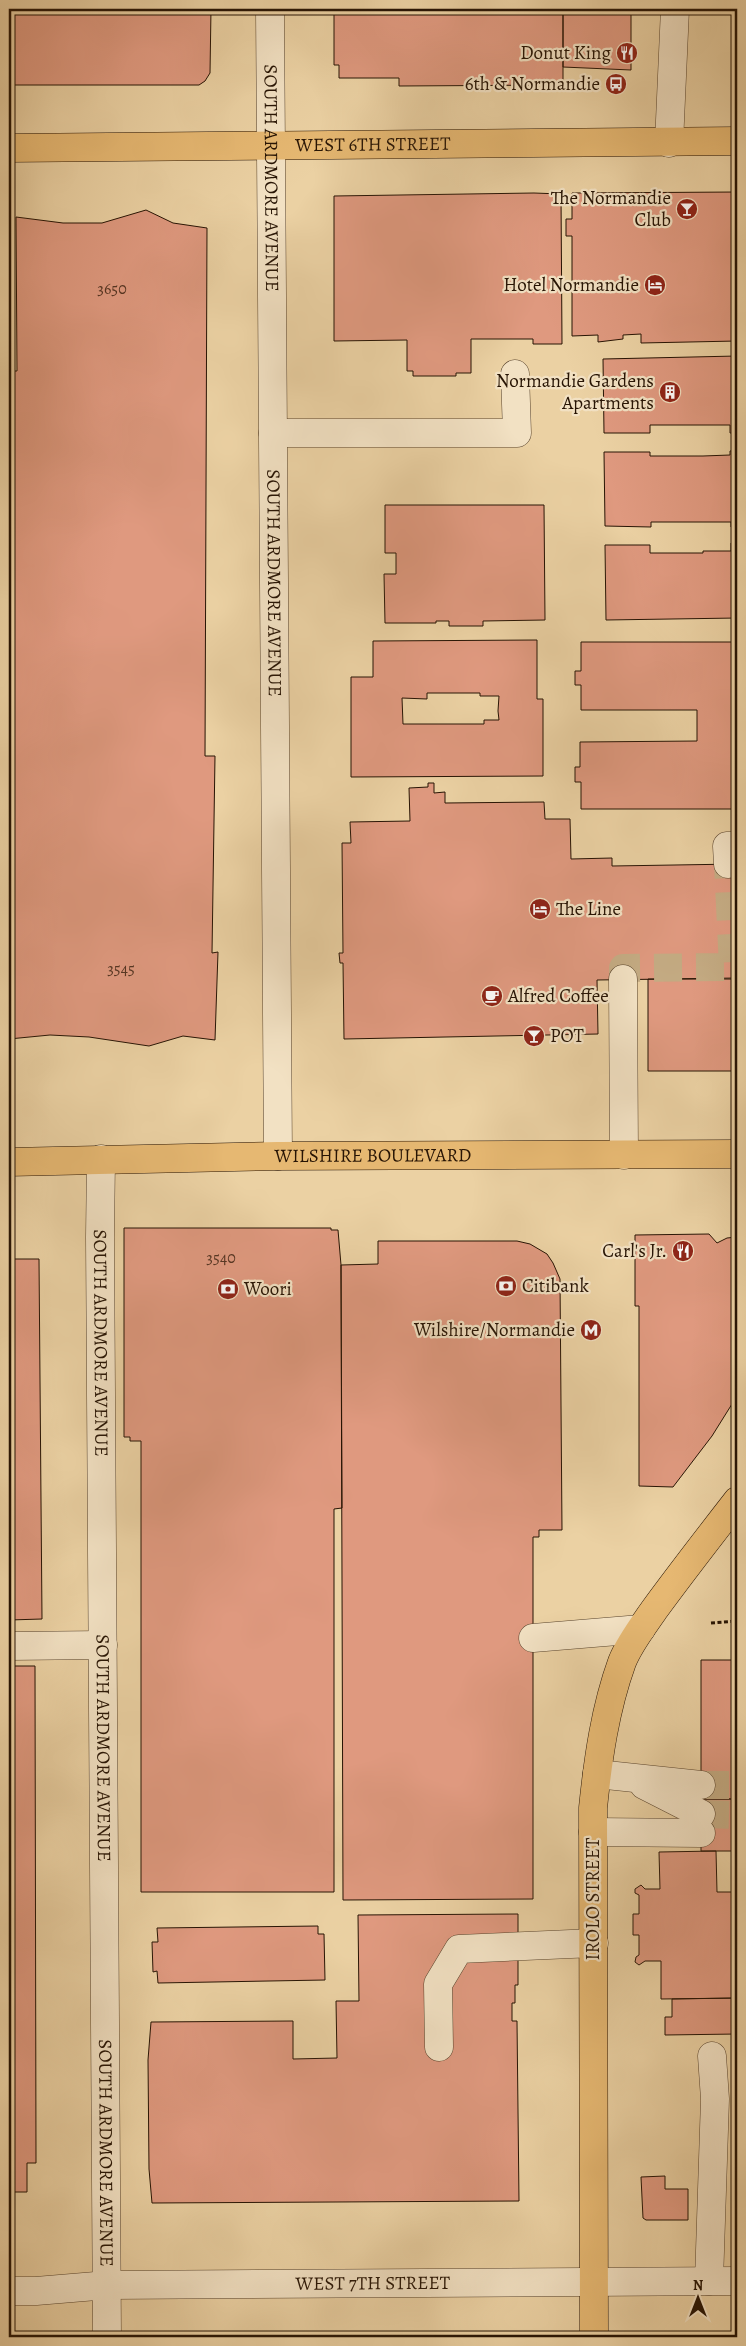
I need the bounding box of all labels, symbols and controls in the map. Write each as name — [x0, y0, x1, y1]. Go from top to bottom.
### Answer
place label: Donut King — [520, 40, 611, 66]
restaurant icon: Donut King — [615, 41, 639, 65]
street label: SOUTH ARDMORE AVENUE — [257, 64, 285, 292]
place label: 6th & Normandie — [465, 71, 600, 97]
bus stop icon: 6th & Normandie — [604, 72, 628, 96]
street label: WEST 6TH STREET — [294, 131, 451, 158]
place label: The Normandie Club — [551, 185, 671, 233]
bar icon: The Normandie Club — [675, 197, 699, 221]
place label: Hotel Normandie — [503, 272, 639, 298]
hotel icon: Hotel Normandie — [643, 273, 667, 297]
house number: 3650 — [97, 278, 127, 300]
place label: Normandie Gardens Apartments — [496, 368, 654, 416]
building icon: Normandie Gardens Apartments — [658, 380, 682, 404]
street label: SOUTH ARDMORE AVENUE — [260, 469, 288, 697]
place label: The Line — [556, 896, 621, 922]
hotel icon: The Line — [528, 897, 552, 921]
house number: 3545 — [107, 958, 135, 980]
place label: Alfred Coffee — [507, 983, 609, 1009]
cafe icon: Alfred Coffee — [480, 984, 504, 1008]
place label: POT — [550, 1023, 584, 1049]
bar icon: POT — [522, 1024, 546, 1048]
street label: WILSHIRE BOULEVARD — [273, 1142, 471, 1169]
street label: SOUTH ARDMORE AVENUE — [87, 1229, 114, 1457]
place label: Carl's Jr. — [602, 1238, 667, 1264]
restaurant icon: Carl's Jr. — [671, 1239, 695, 1263]
house number: 3540 — [206, 1247, 236, 1269]
place label: Citibank — [522, 1273, 589, 1299]
bank icon: Citibank — [494, 1274, 518, 1298]
place label: Woori — [243, 1276, 292, 1302]
bank icon: Woori — [216, 1277, 240, 1301]
place label: Wilshire/Normandie — [413, 1317, 575, 1343]
metro station icon: Wilshire/Normandie — [579, 1318, 603, 1342]
street label: SOUTH ARDMORE AVENUE — [90, 1634, 117, 1862]
street label: IROLO STREET — [580, 1837, 606, 1960]
street label: SOUTH ARDMORE AVENUE — [92, 2039, 120, 2267]
street label: WEST 7TH STREET — [294, 2270, 451, 2297]
north arrow — [674, 2274, 724, 2324]
text: N — [693, 2276, 703, 2295]

